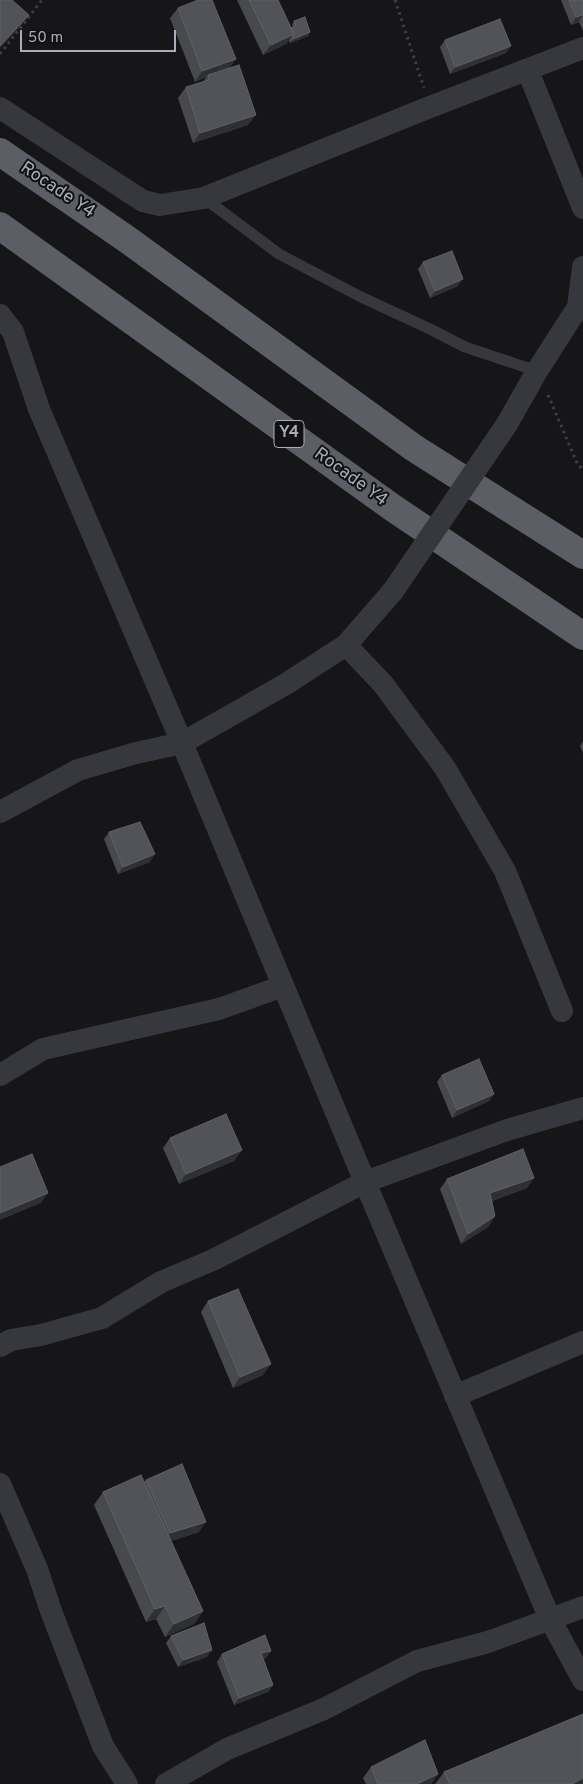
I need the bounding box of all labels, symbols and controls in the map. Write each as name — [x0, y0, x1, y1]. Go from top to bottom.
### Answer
scale bar — [22, 20, 179, 52]
text: 50 m — [28, 29, 63, 48]
street label: Rocade Y4 — [16, 158, 98, 224]
road number: Y4 — [274, 420, 304, 448]
street label: Rocade Y4 — [309, 444, 391, 512]

